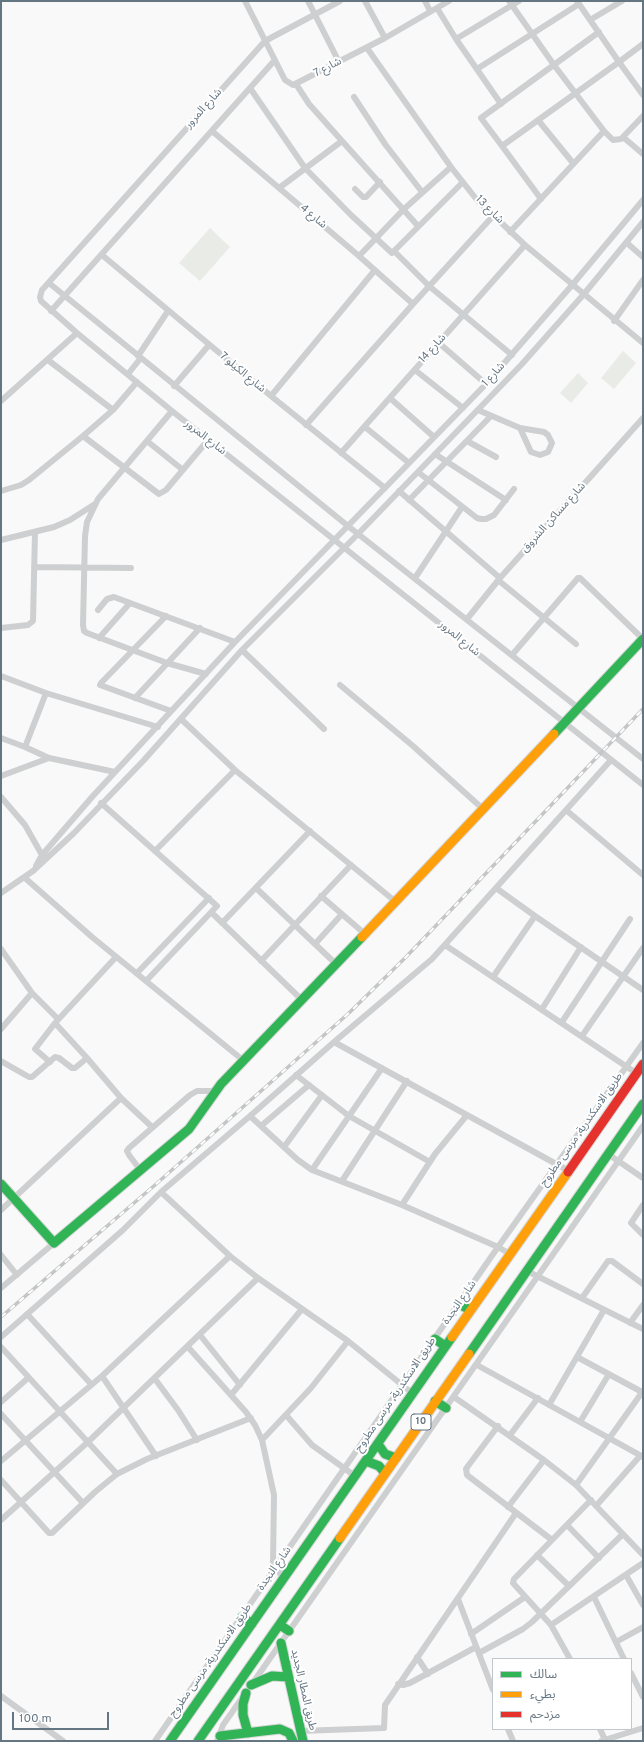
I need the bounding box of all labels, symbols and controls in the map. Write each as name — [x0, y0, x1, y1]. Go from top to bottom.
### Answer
street label: شارع 7 — [312, 55, 344, 81]
street label: شارع المرور — [183, 86, 225, 132]
street label: شارع 13 — [472, 193, 506, 227]
street label: شارع 4 — [297, 202, 329, 232]
street label: شارع 14 — [416, 332, 450, 366]
street label: شارع الكيلو 7 — [216, 350, 268, 396]
street label: شارع 1 — [480, 360, 508, 390]
street label: شارع المرور — [182, 418, 228, 458]
street label: شارع مساكن الشروق — [519, 480, 589, 556]
street label: شارع المرور — [436, 618, 482, 660]
street label: طريق الاسكندرية, مرسى مطروح — [538, 1071, 626, 1189]
street label: شارع النجدة — [440, 1278, 480, 1328]
street label: طريق الاسكندرية, مرسى مطروح — [353, 1335, 439, 1455]
road number: 10 — [411, 1414, 431, 1430]
street label: شارع النجدة — [255, 1544, 295, 1594]
street label: طريق الاسكندرية, مرسى مطروح — [167, 1602, 255, 1720]
street label: طريق المطار الجديد — [287, 1648, 319, 1732]
legend — [492, 1658, 632, 1730]
text: سالك — [530, 1667, 557, 1683]
text: بطيء — [530, 1687, 556, 1703]
scale bar — [14, 1704, 111, 1730]
text: مزدحم — [530, 1707, 560, 1723]
text: 100 m — [19, 1711, 52, 1727]

